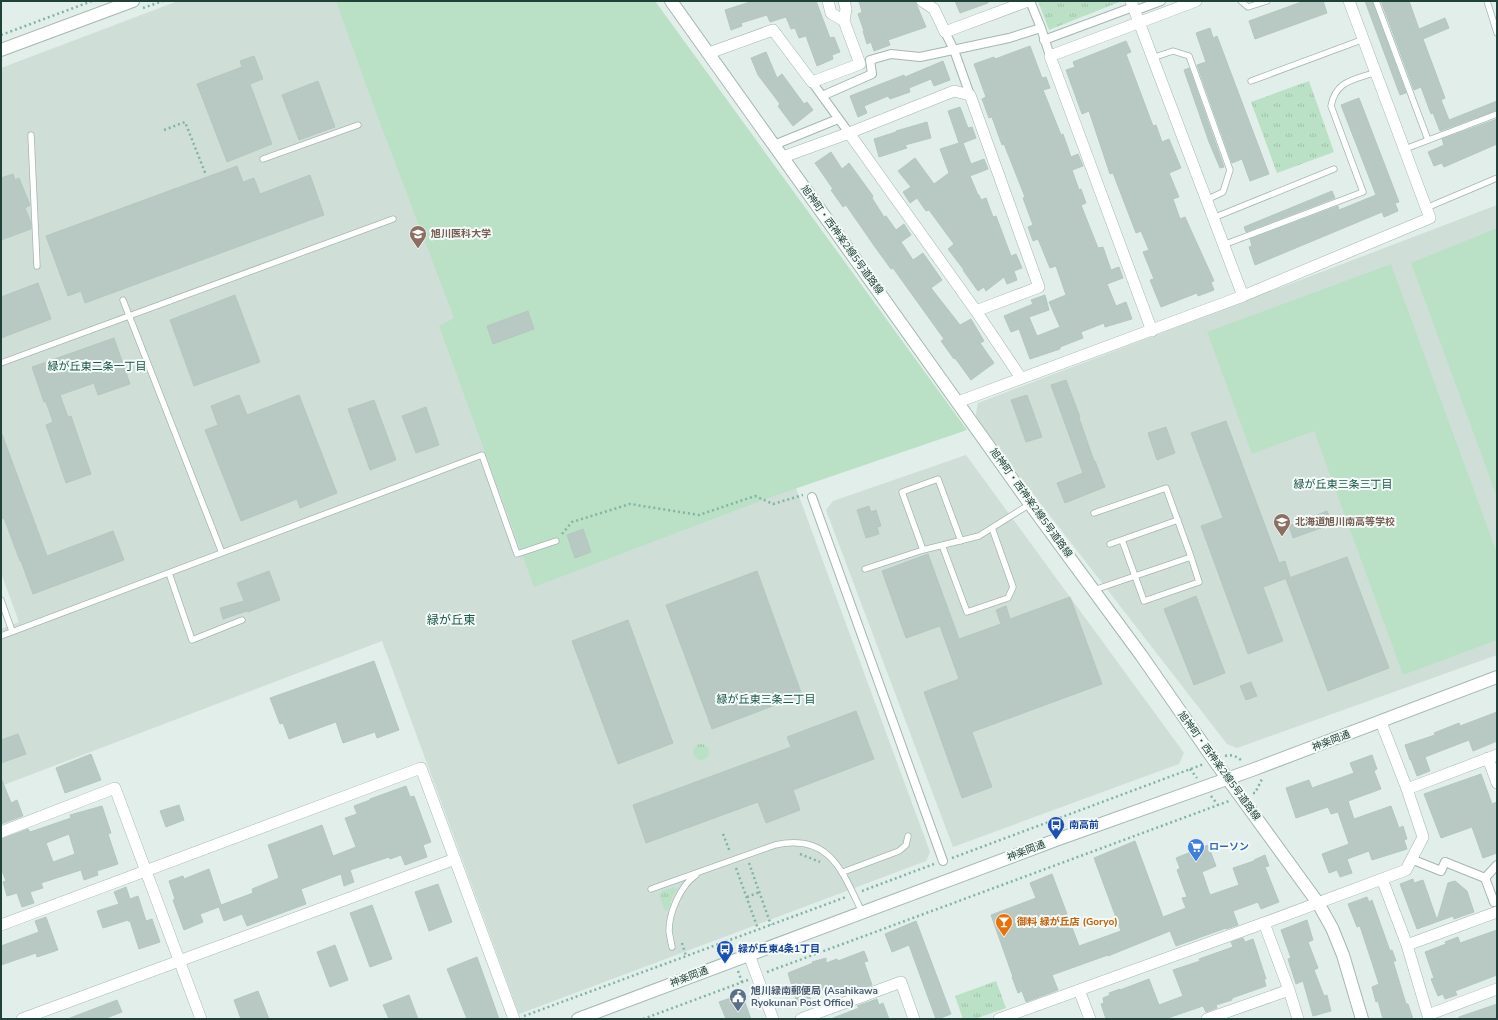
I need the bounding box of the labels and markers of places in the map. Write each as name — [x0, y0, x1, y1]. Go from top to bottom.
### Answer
school or university icon: 旭川医科大学 — [408, 224, 428, 249]
place label: 旭川医科大学 — [430, 227, 491, 241]
school or university icon: 北海道旭川南高等学校 — [1272, 512, 1292, 537]
place label: 北海道旭川南高等学校 — [1295, 515, 1395, 529]
bus stop icon: 南高前 — [1046, 815, 1066, 840]
place label: 南高前 — [1069, 818, 1099, 832]
supermarket icon: ローソン — [1186, 837, 1206, 862]
place label: ローソン — [1209, 840, 1249, 854]
bar icon: 御料 緑が丘店 (Goryo) — [994, 912, 1014, 937]
place label: 御料 緑が丘店 (Goryo) — [1016, 915, 1118, 929]
bus stop icon: 緑が丘東4条1丁目 — [715, 939, 735, 964]
place label: 緑が丘東4条1丁目 — [738, 942, 820, 956]
place label: 旭川緑南郵便局 (Asahikawa Ryokunan Post Office) — [750, 984, 878, 1010]
public building icon: 旭川緑南郵便局 (Asahikawa Ryokunan Post Office) — [728, 987, 748, 1012]

